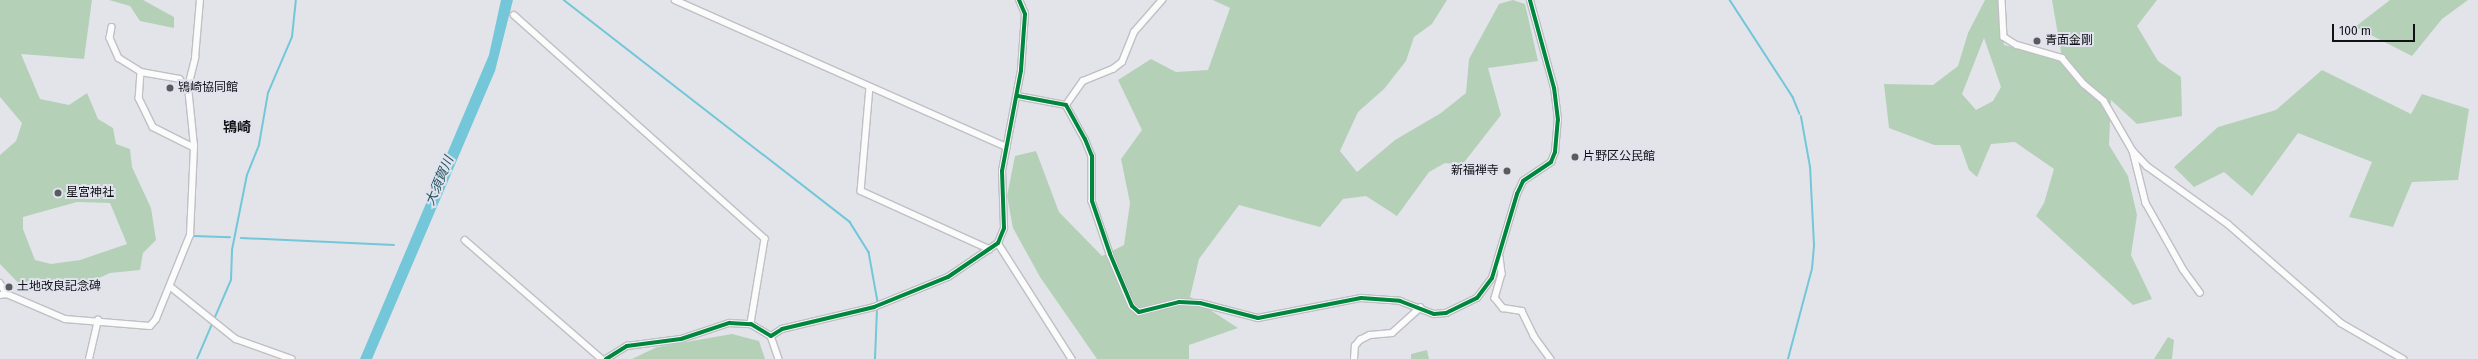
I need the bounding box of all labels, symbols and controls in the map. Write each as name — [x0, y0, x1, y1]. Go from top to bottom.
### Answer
scale bar — [2334, 16, 2417, 42]
text: 100 m — [2339, 24, 2371, 38]
place label: 青面金剛 — [2045, 34, 2093, 48]
marker: 青面金剛 — [2032, 36, 2042, 46]
place label: 鴇崎協同館 — [178, 81, 238, 95]
marker: 鴇崎協同館 — [165, 83, 175, 93]
district label: 鴇崎 — [223, 120, 251, 136]
place label: 片野区公民館 — [1583, 150, 1655, 164]
marker: 片野区公民館 — [1570, 152, 1580, 162]
water label: 大須賀川 — [423, 154, 457, 208]
place label: 新福禅寺 — [1451, 164, 1499, 178]
marker: 新福禅寺 — [1502, 166, 1512, 176]
place label: 星宮神社 — [66, 186, 114, 200]
marker: 星宮神社 — [53, 188, 63, 198]
place label: 土地改良記念碑 — [17, 280, 101, 294]
marker: 土地改良記念碑 — [4, 282, 14, 292]

